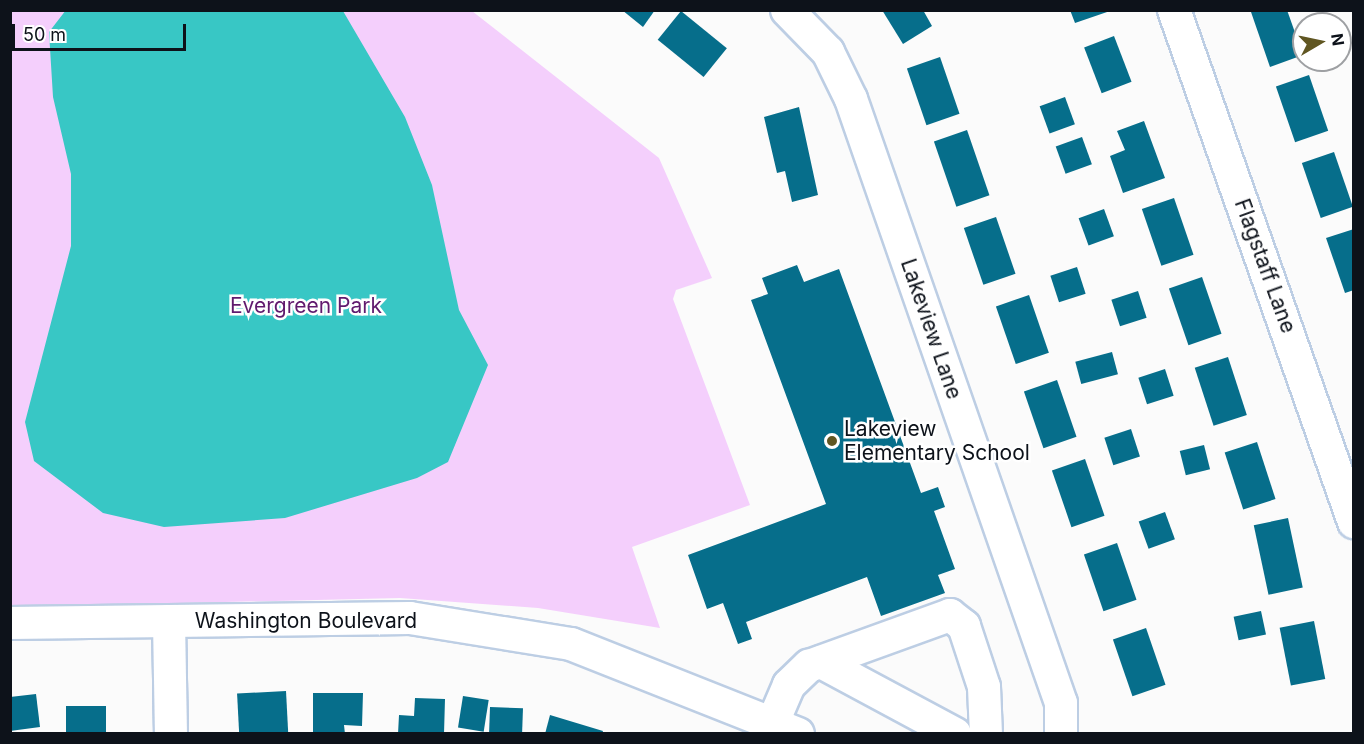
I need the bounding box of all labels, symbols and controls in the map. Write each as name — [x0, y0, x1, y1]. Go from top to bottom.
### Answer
scale bar — [15, 12, 189, 50]
north arrow — [1292, 12, 1352, 72]
text: 50 m — [23, 24, 66, 45]
text: N — [1327, 32, 1349, 47]
street label: Flagstaff Lane — [1229, 195, 1301, 337]
street label: Lakeview Lane — [895, 256, 967, 402]
park label: Evergreen Park — [230, 293, 382, 319]
place label: Lakeview Elementary School — [844, 416, 1030, 466]
marker: Lakeview Elementary School — [825, 434, 839, 448]
street label: Washington Boulevard — [195, 608, 417, 634]

